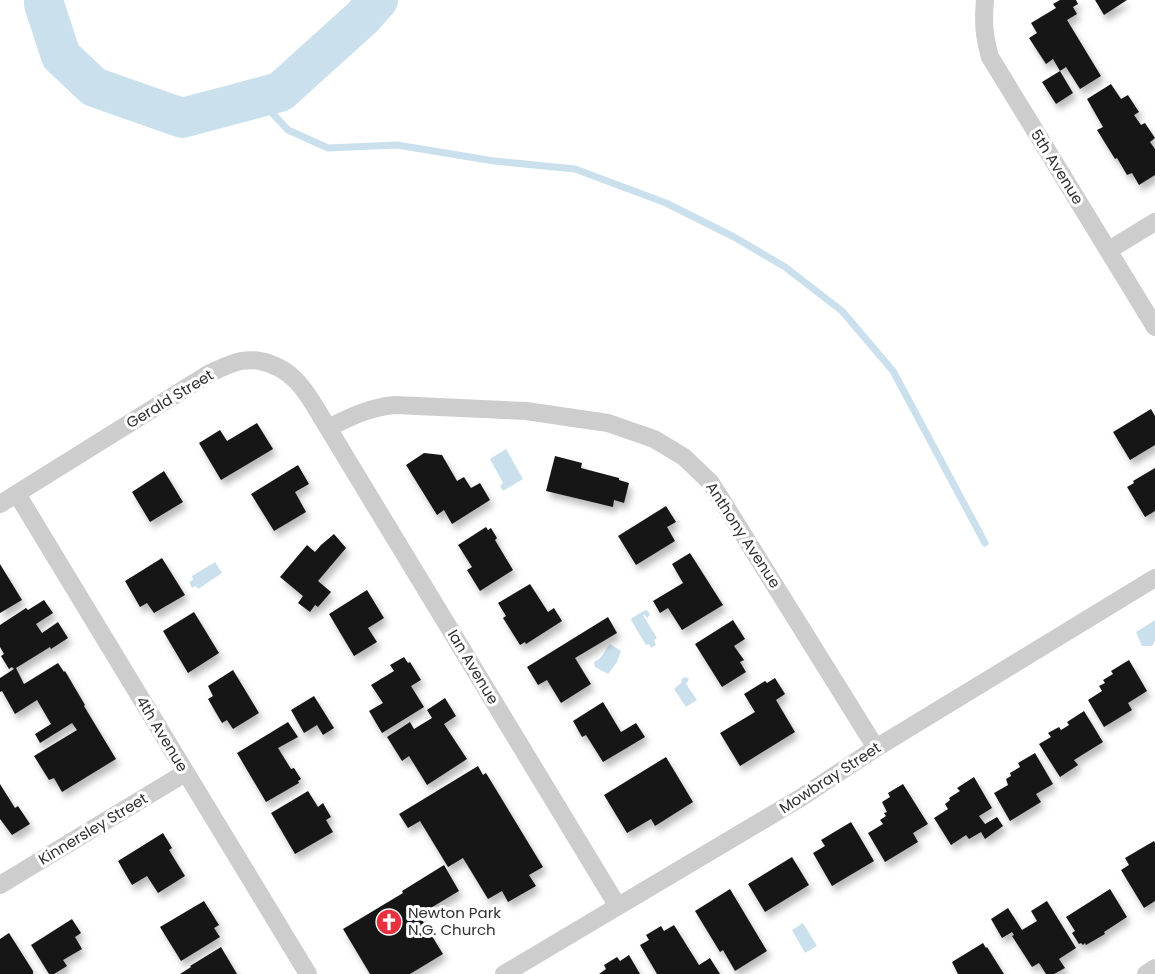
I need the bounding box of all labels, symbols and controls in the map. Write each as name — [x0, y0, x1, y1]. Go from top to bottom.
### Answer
street label: 5th Avenue — [1026, 125, 1089, 208]
street label: Gerald Street — [122, 364, 217, 433]
street label: Anthony Avenue — [701, 478, 786, 592]
street label: Ian Avenue — [443, 625, 504, 708]
street label: 4th Avenue — [132, 692, 193, 776]
street label: Mowbray Street — [775, 737, 885, 818]
street label: Kinnersley Street — [34, 788, 151, 869]
place label: Newton Park N.G. Church — [408, 902, 501, 940]
church icon: Newton Park N.G. Church — [374, 907, 404, 937]

